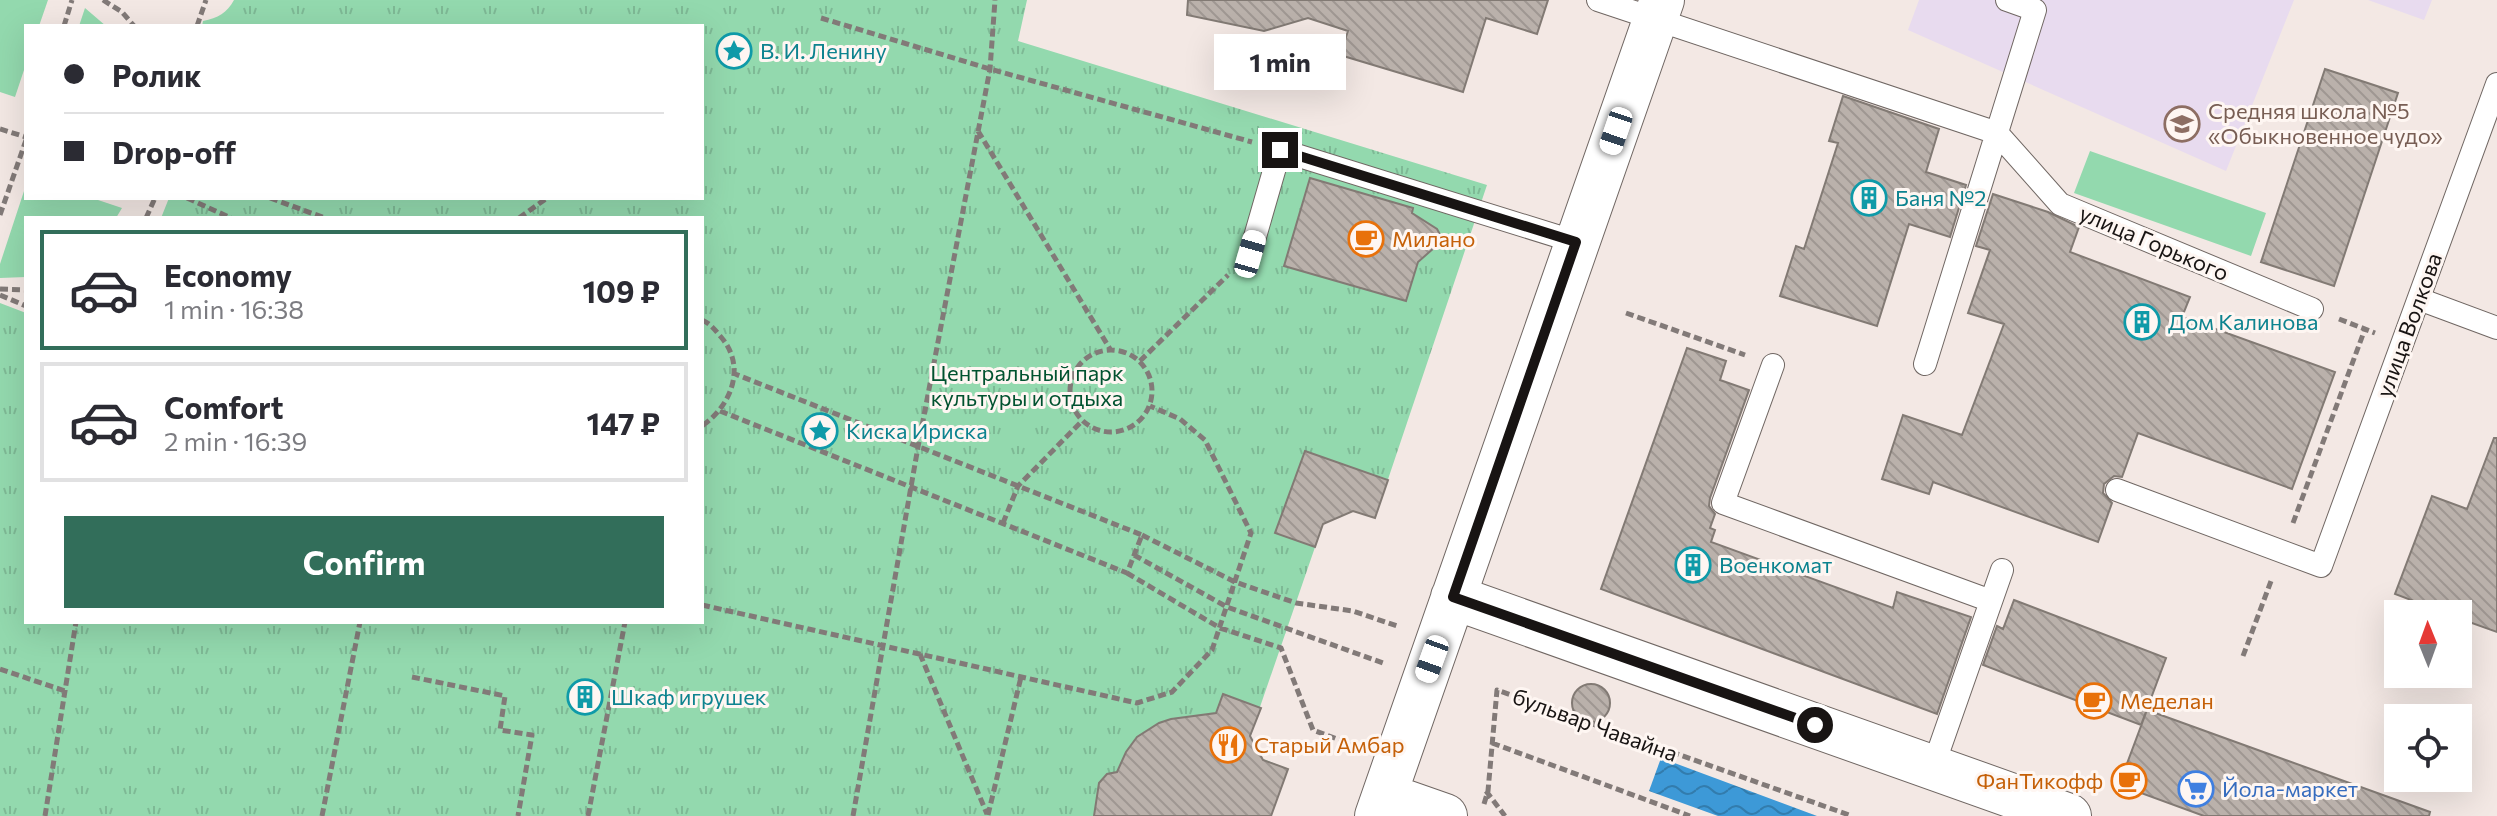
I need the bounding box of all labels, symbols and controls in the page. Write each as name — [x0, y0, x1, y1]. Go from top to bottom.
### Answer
place icon: В. И. Ленину — [715, 32, 753, 70]
callout: 1 min — [1214, 34, 1346, 90]
place label: В. И. Ленину — [760, 37, 887, 64]
text: 1 min — [1249, 46, 1311, 77]
text: Ролик — [112, 56, 201, 93]
place label: Средняя школа №5 «Обыкновенное чудо» — [2208, 97, 2443, 149]
car — [1597, 104, 1635, 158]
school or university icon: Средняя школа №5 «Обыкновенное чудо» — [2163, 105, 2201, 143]
route end — [1262, 132, 1298, 168]
text: Drop-off — [112, 133, 236, 170]
building icon: Баня №2 — [1850, 179, 1888, 217]
place label: Баня №2 — [1895, 184, 1987, 211]
street label: улица Горького — [2076, 199, 2233, 286]
cafe icon: Милано — [1347, 220, 1385, 258]
place label: Милано — [1392, 225, 1475, 252]
car — [1232, 228, 1268, 280]
street label: улица Волкова — [2370, 249, 2447, 401]
icon: car — [68, 254, 140, 326]
text: Economy — [164, 256, 292, 293]
text: 109 ₽ — [582, 272, 660, 309]
text: 1 min · 16:38 — [164, 293, 304, 324]
building icon: Дом Калинова — [2123, 303, 2161, 341]
place label: Дом Калинова — [2168, 308, 2318, 335]
park label: Центральный парк культуры и отдыха — [930, 359, 1124, 411]
icon: car — [68, 386, 140, 458]
text: Comfort — [164, 388, 283, 425]
text: 147 ₽ — [587, 404, 660, 441]
place icon: Киска Ириска — [801, 412, 839, 450]
place label: Киска Ириска — [846, 417, 988, 444]
text: 2 min · 16:39 — [164, 425, 307, 456]
button: Confirm — [64, 516, 664, 608]
building icon: Военкомат — [1674, 546, 1712, 584]
place label: Военкомат — [1719, 551, 1832, 578]
north arrow — [2384, 600, 2472, 688]
map controls — [2384, 600, 2472, 792]
car — [1413, 632, 1451, 686]
building icon: Шкаф игрушек — [566, 678, 604, 716]
street label: бульвар Чавайна — [1509, 682, 1681, 767]
cafe icon: Меделан — [2075, 682, 2113, 720]
place label: Шкаф игрушек — [611, 683, 767, 710]
place label: Меделан — [2120, 687, 2214, 714]
button: locate — [2384, 704, 2472, 792]
route start — [1797, 707, 1833, 743]
restaurant icon: Старый Амбар — [1209, 726, 1247, 764]
place label: Старый Амбар — [1254, 731, 1405, 758]
cafe icon: ФанТикофф — [2110, 762, 2148, 800]
place label: ФанТикофф — [1976, 767, 2103, 794]
supermarket icon: Йола-маркет — [2177, 770, 2215, 808]
place label: Йола-маркет — [2222, 775, 2358, 802]

